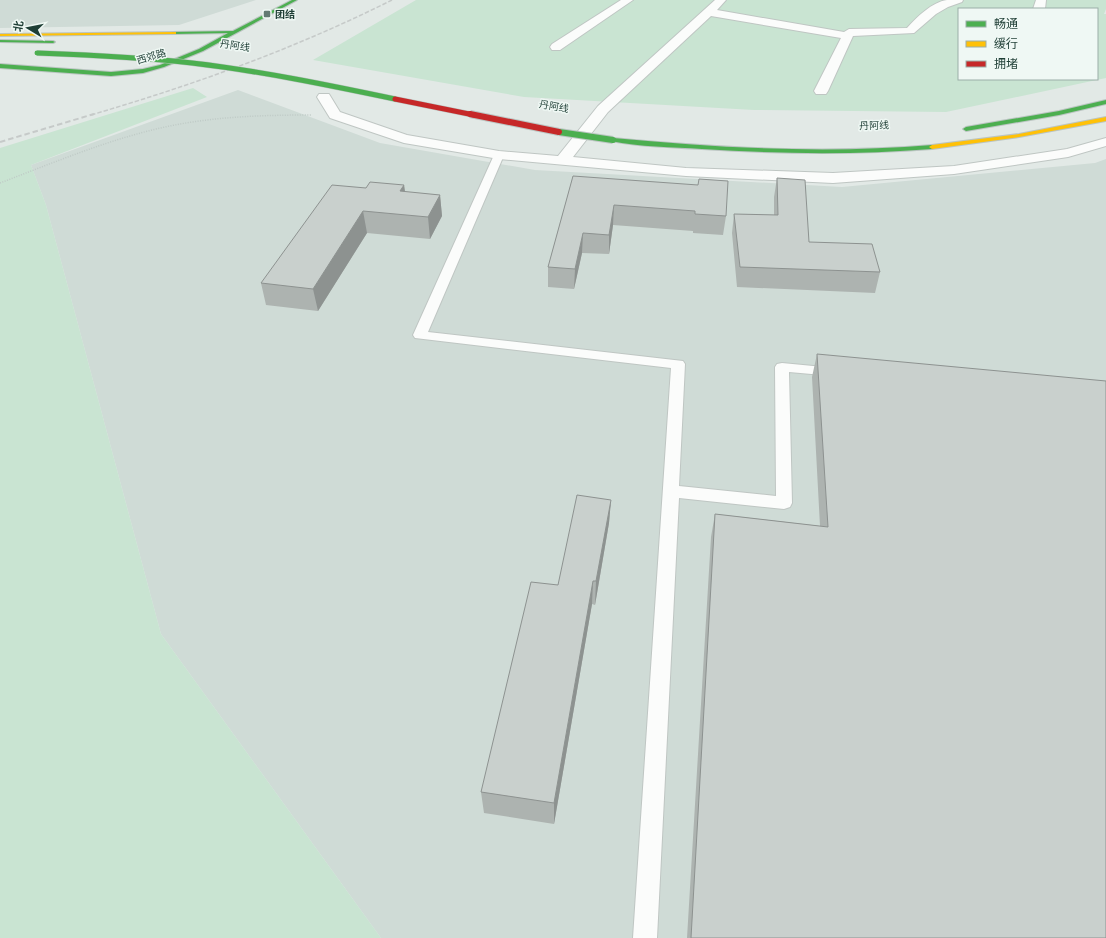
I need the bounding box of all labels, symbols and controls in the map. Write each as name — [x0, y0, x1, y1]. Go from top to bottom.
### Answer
north arrow — [8, 8, 48, 48]
place label: 团结 — [275, 8, 295, 21]
legend — [958, 8, 1098, 80]
marker: 团结 — [262, 9, 272, 19]
text: 畅通 — [994, 16, 1018, 32]
text: 北 — [10, 20, 26, 33]
text: 缓行 — [994, 36, 1018, 52]
street label: 丹阿线 — [219, 37, 251, 54]
street label: 西郊路 — [135, 46, 167, 67]
text: 拥堵 — [994, 56, 1018, 72]
street label: 丹阿线 — [538, 97, 570, 115]
street label: 丹阿线 — [859, 118, 889, 133]

